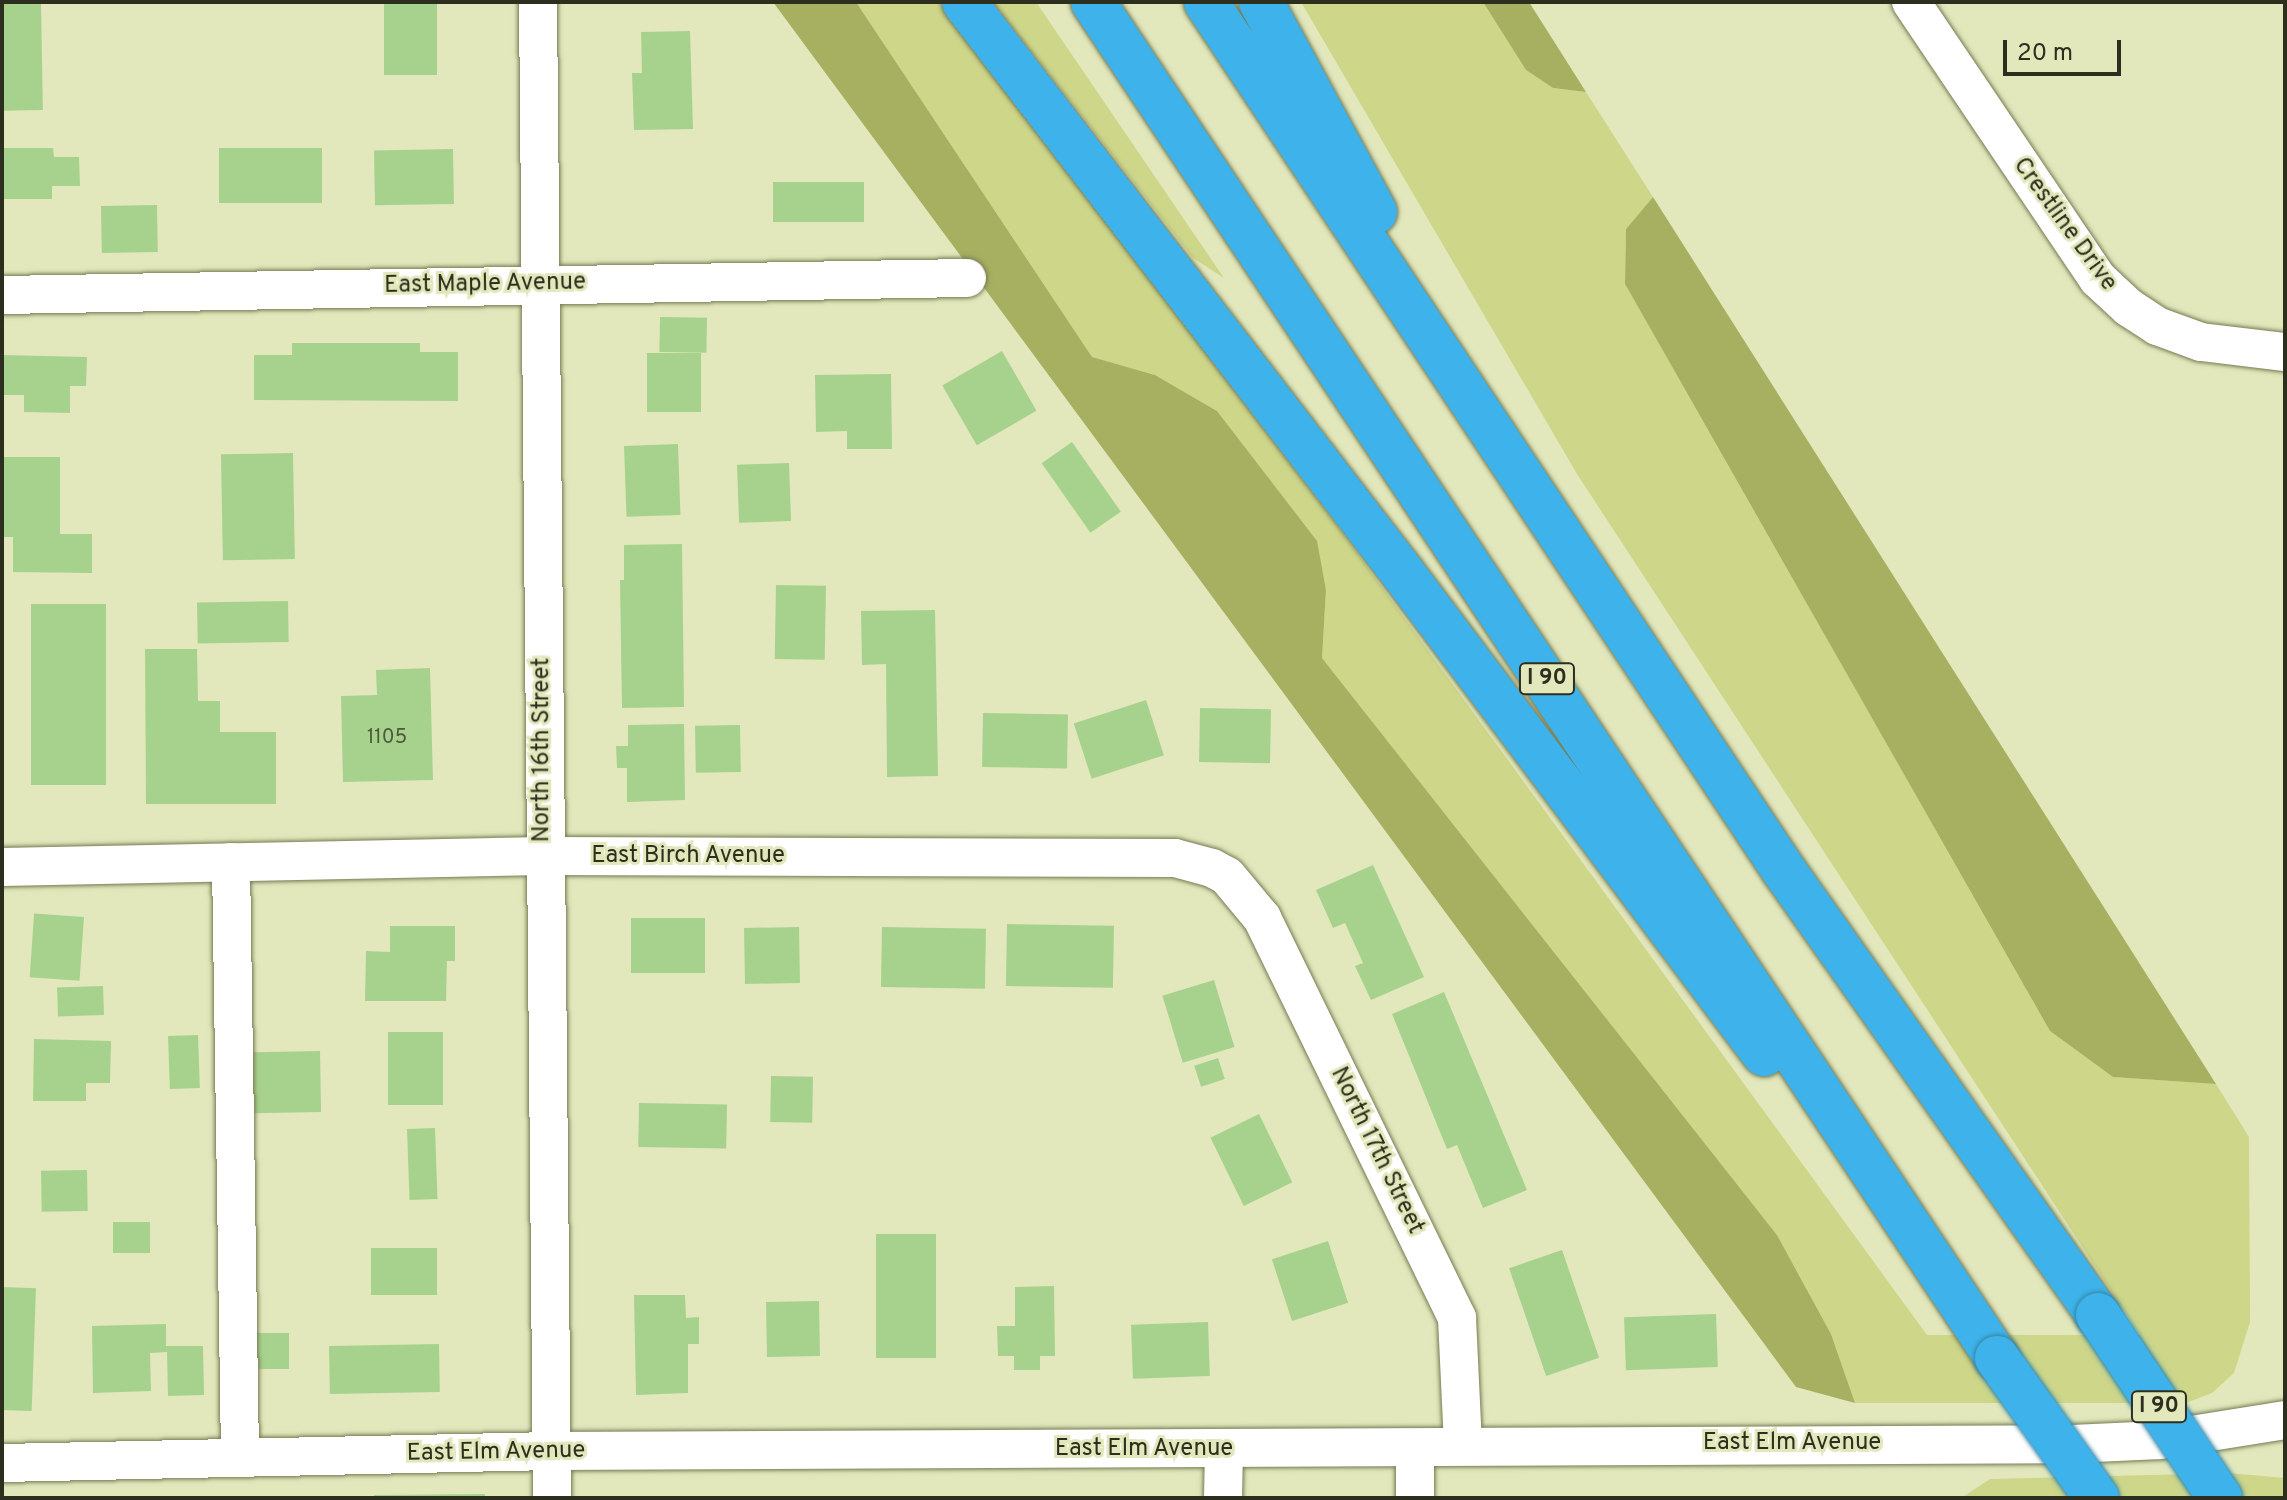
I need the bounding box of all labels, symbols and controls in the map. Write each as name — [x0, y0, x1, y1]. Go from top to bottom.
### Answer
scale bar — [2007, 24, 2125, 74]
text: 20 m — [2017, 39, 2073, 69]
street label: Crestline Drive — [2006, 153, 2122, 297]
street label: East Maple Avenue — [383, 269, 587, 301]
street label: North 16th Street — [529, 658, 557, 842]
road number: I 90 — [1517, 661, 1577, 697]
house number: 1105 — [367, 726, 407, 750]
street label: East Birch Avenue — [591, 843, 785, 871]
street label: North 17th Street — [1323, 1063, 1429, 1239]
road number: I 90 — [2129, 1389, 2189, 1425]
street label: East Elm Avenue — [1702, 1430, 1882, 1458]
street label: East Elm Avenue — [1054, 1436, 1234, 1464]
street label: East Elm Avenue — [406, 1437, 586, 1469]

